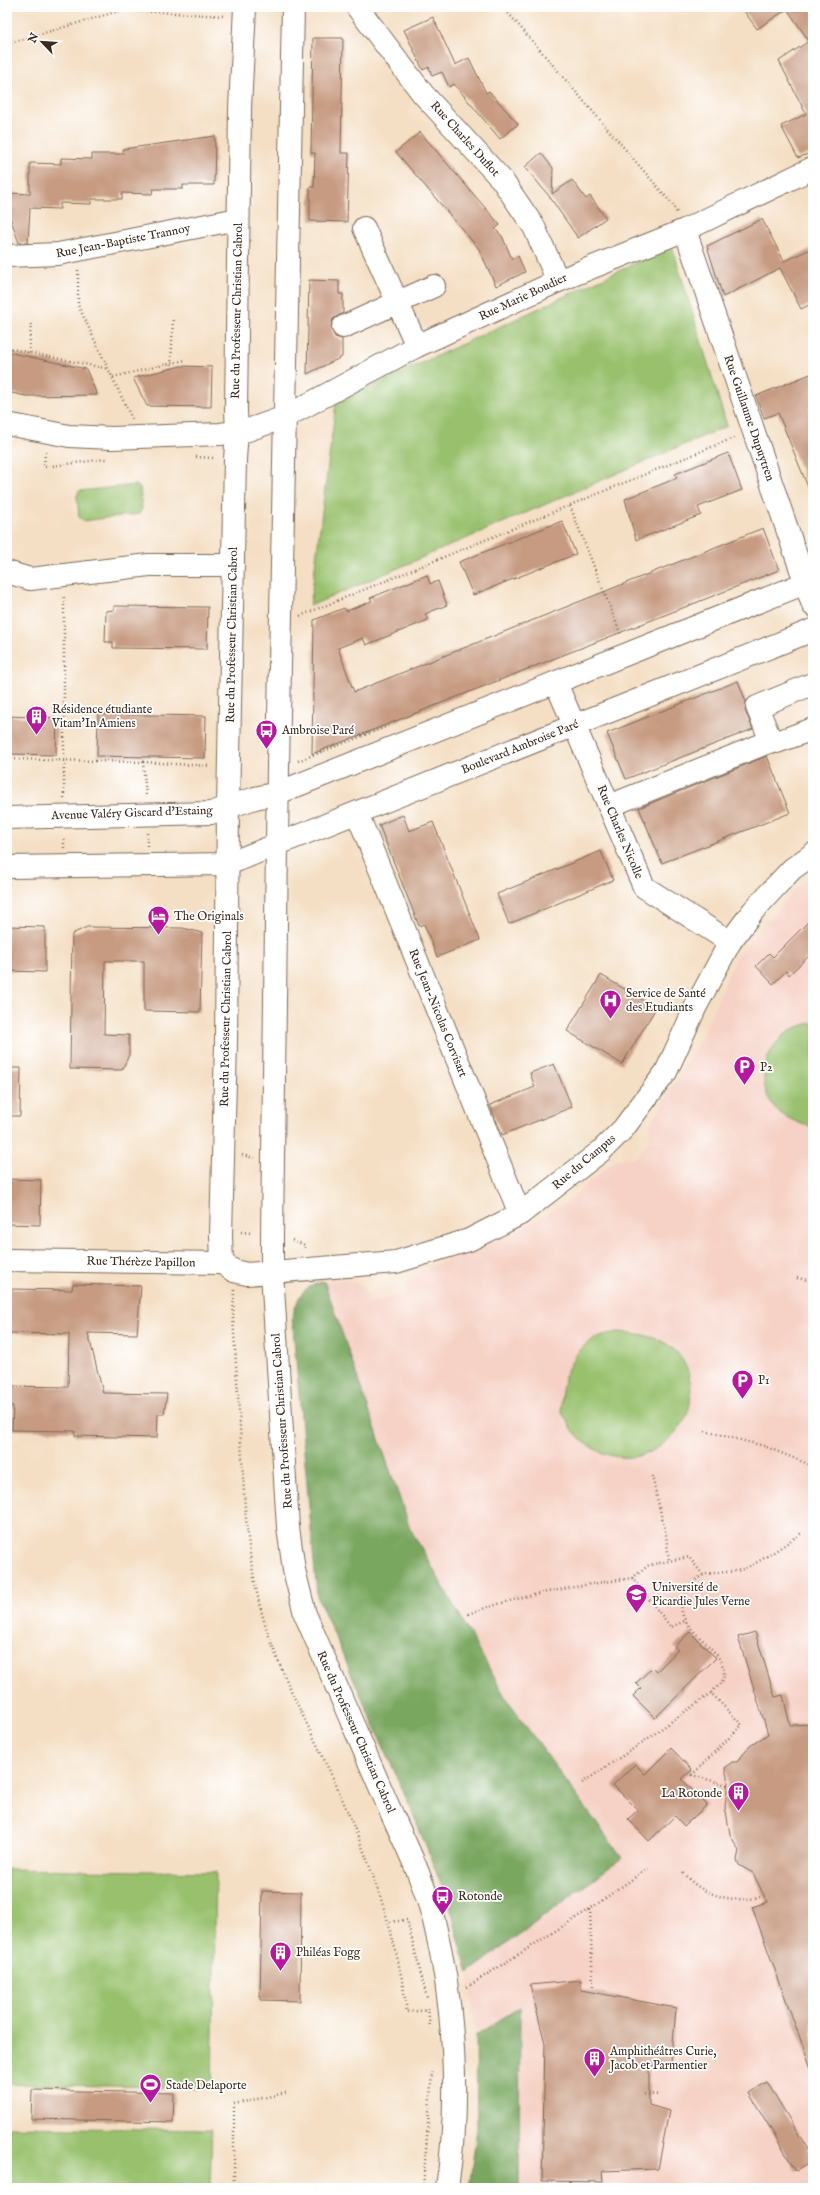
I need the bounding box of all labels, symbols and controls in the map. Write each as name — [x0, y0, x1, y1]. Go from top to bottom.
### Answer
north arrow — [22, 22, 62, 62]
text: N — [25, 30, 42, 46]
street label: Rue Charles Duflot — [427, 98, 503, 180]
street label: Rue Jean-Baptiste Trannoy — [55, 221, 192, 262]
street label: Rue du Professeur Christian Cabrol — [228, 222, 246, 399]
street label: Rue Marie Boudier — [476, 270, 570, 324]
street label: Rue Guillaume Dupuytren — [719, 353, 778, 484]
street label: Rue du Professeur Christian Cabrol — [223, 546, 241, 723]
place label: Résidence étudiante Vitam'In Amiens — [51, 702, 153, 731]
building icon: Résidence étudiante Vitam'In Amiens — [23, 703, 49, 736]
street label: Boulevard Ambroise Paré — [459, 716, 581, 777]
bus stop icon: Ambroise Paré — [253, 717, 279, 750]
place label: Ambroise Paré — [281, 723, 355, 738]
street label: Rue Charles Nicolle — [593, 783, 647, 882]
street label: Avenue Valéry Giscard d'Estaing — [50, 803, 213, 823]
hotel icon: The Originals — [145, 903, 171, 936]
place label: The Originals — [174, 909, 244, 924]
street label: Rue du Professeur Christian Cabrol — [217, 930, 235, 1107]
street label: Rue Jean-Nicolas Corvisart — [404, 947, 471, 1080]
place label: Service de Santé des Etudiants — [626, 986, 706, 1015]
hospital icon: Service de Santé des Etudiants — [598, 987, 624, 1020]
parking icon: P2 — [731, 1054, 757, 1087]
place label: P2 — [760, 1060, 773, 1075]
street label: Rue du Campus — [549, 1131, 620, 1194]
street label: Rue Thérèze Papillon — [87, 1254, 196, 1271]
street label: Rue du Professeur Christian Cabrol — [268, 1332, 296, 1509]
parking icon: P1 — [729, 1367, 755, 1400]
place label: P1 — [758, 1373, 769, 1388]
place label: Université de Picardie Jules Verne — [652, 1580, 750, 1610]
school or university icon: Université de Picardie Jules Verne — [623, 1581, 649, 1614]
street label: Rue du Professeur Christian Cabrol — [313, 1649, 399, 1816]
building icon: La Rotonde — [725, 1780, 751, 1813]
place label: La Rotonde — [661, 1786, 722, 1801]
bus stop icon: Rotonde — [430, 1883, 456, 1916]
place label: Rotonde — [458, 1889, 503, 1904]
building icon: Philéas Fogg — [267, 1939, 293, 1972]
place label: Philéas Fogg — [296, 1945, 361, 1960]
place label: Amphithéâtres Curie, Jacob et Parmentier — [608, 2044, 717, 2074]
building icon: Amphithéâtres Curie, Jacob et Parmentier — [581, 2045, 607, 2078]
sports icon: Stade Delaporte — [137, 2072, 163, 2105]
place label: Stade Delaporte — [166, 2078, 247, 2094]

